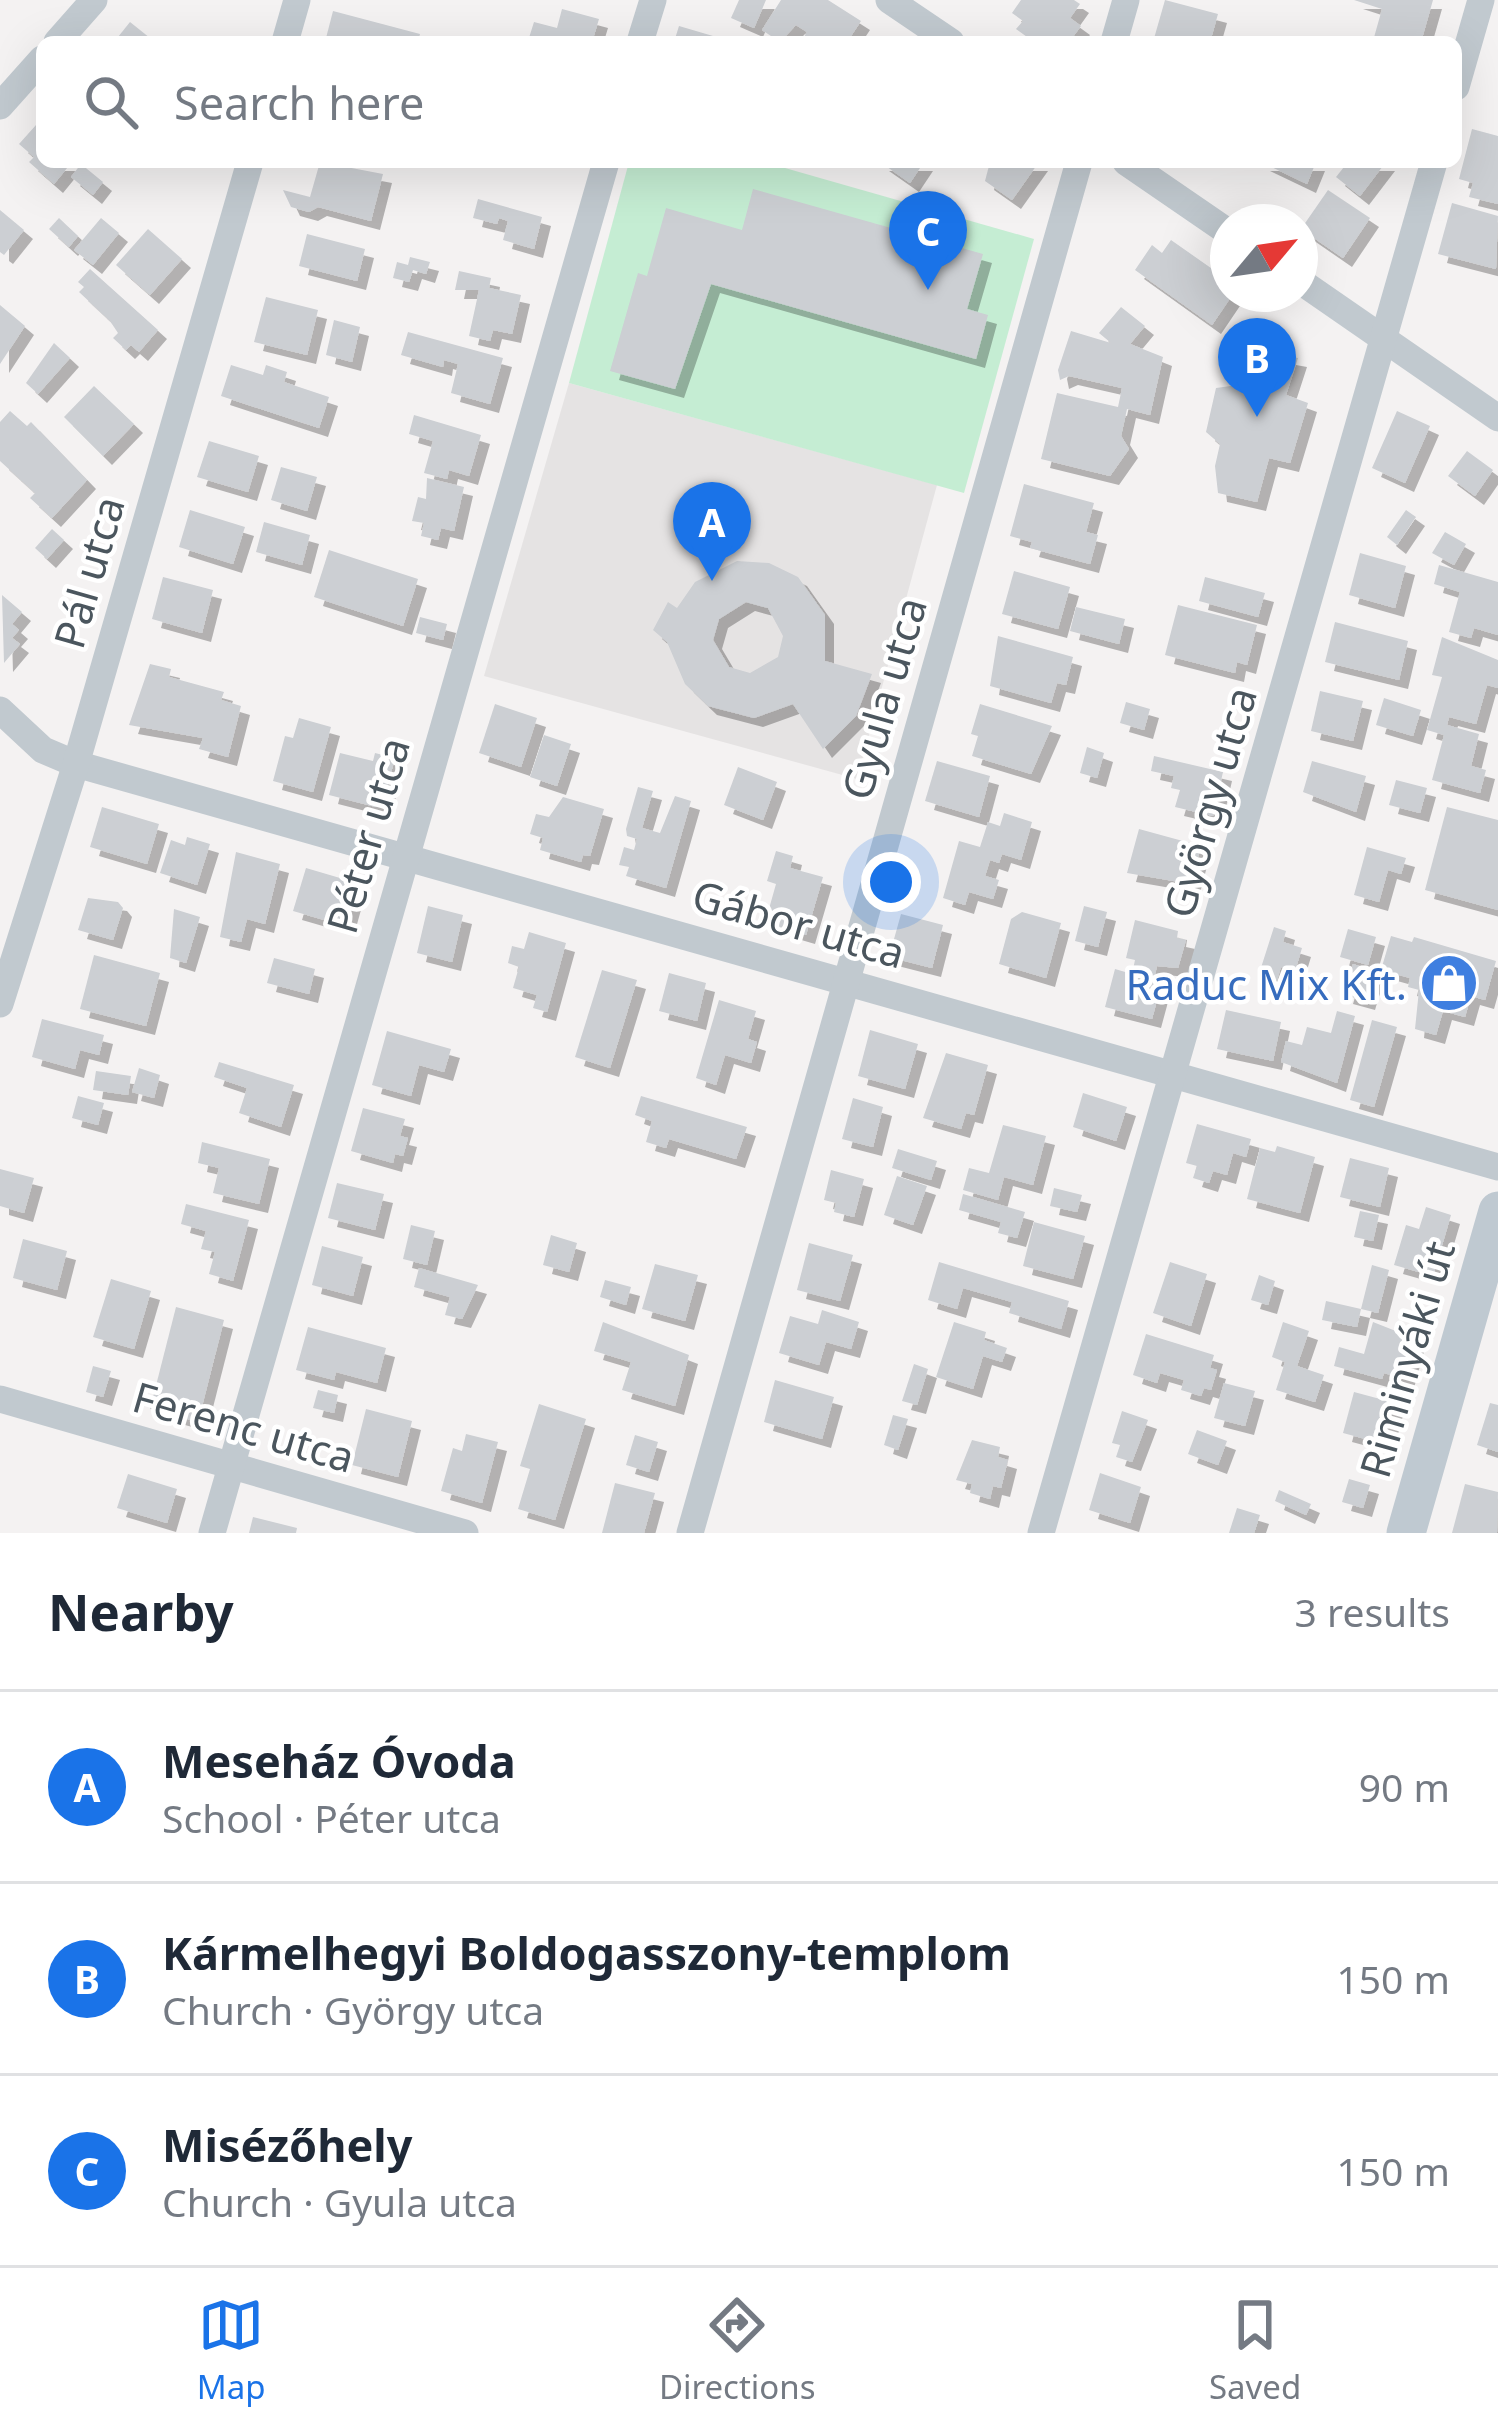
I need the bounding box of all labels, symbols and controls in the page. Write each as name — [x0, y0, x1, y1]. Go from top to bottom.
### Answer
search box — [36, 36, 1462, 168]
icon: search — [78, 69, 144, 135]
text: Search here — [174, 72, 424, 133]
pin: C — [889, 191, 967, 290]
north arrow — [1210, 204, 1318, 312]
pin: B — [1218, 318, 1296, 417]
pin: A — [673, 482, 751, 581]
street label: Pál utca — [39, 489, 137, 655]
street label: Gyula utca — [827, 590, 939, 806]
street label: György utca — [1149, 680, 1269, 924]
street label: Péter utca — [312, 731, 422, 939]
your location — [861, 852, 921, 912]
street label: Gábor utca — [686, 865, 912, 981]
shop icon: Raduc Mix Kft. — [1418, 952, 1480, 1014]
place label: Raduc Mix Kft. — [1126, 955, 1407, 1012]
street label: Riminyáki út — [1345, 1234, 1467, 1484]
street label: Ferenc utca — [127, 1367, 361, 1485]
text: Nearby — [48, 1576, 234, 1646]
text: 3 results — [1295, 1585, 1450, 1638]
text: Meseház Óvoda — [162, 1730, 516, 1791]
text: A — [74, 1760, 101, 1813]
text: 90 m — [1359, 1760, 1450, 1813]
text: School · Péter utca — [162, 1791, 501, 1844]
text: Kármelhegyi Boldogasszony-templom — [162, 1922, 1011, 1983]
text: B — [74, 1952, 100, 2005]
text: 150 m — [1336, 1952, 1450, 2005]
text: Church · György utca — [162, 1983, 544, 2036]
text: Misézőhely — [162, 2114, 412, 2175]
text: C — [74, 2144, 100, 2197]
text: 150 m — [1336, 2144, 1450, 2197]
text: Church · Gyula utca — [162, 2175, 517, 2228]
tab: Map — [197, 2292, 265, 2409]
tab: Directions — [659, 2292, 816, 2409]
tab: Saved — [1209, 2292, 1301, 2409]

